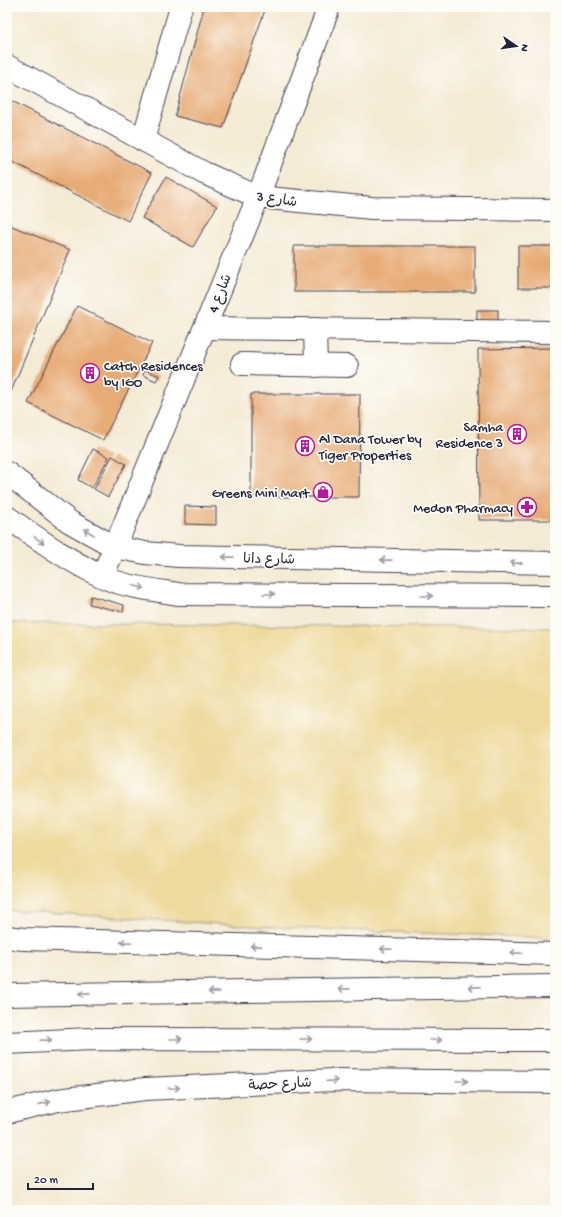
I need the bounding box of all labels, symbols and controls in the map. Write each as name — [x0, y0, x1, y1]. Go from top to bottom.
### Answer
north arrow — [496, 26, 536, 66]
text: N — [517, 43, 530, 53]
street label: شارع 3 — [254, 189, 298, 212]
street label: شارع 4 — [206, 272, 237, 316]
place label: Catch Residences by IGO — [104, 359, 203, 392]
building icon: Catch Residences by IGO — [79, 362, 101, 384]
place label: Samha Residence 3 — [436, 420, 504, 453]
building icon: Samha Residence 3 — [506, 423, 528, 445]
place label: Al Dana Tower by Tiger Properties — [318, 432, 422, 465]
building icon: Al Dana Tower by Tiger Properties — [294, 435, 316, 457]
shop icon: Greens Mini Mart — [312, 481, 334, 503]
place label: Greens Mini Mart — [212, 486, 310, 503]
pharmacy icon: Medon Pharmacy — [516, 496, 538, 518]
place label: Medon Pharmacy — [413, 501, 513, 518]
one-way arrow — [83, 528, 95, 535]
one-way arrow — [33, 536, 44, 544]
street label: شارع دانا — [243, 552, 295, 569]
one-way arrow — [222, 553, 235, 561]
one-way arrow — [380, 556, 393, 564]
one-way arrow — [510, 559, 523, 566]
one-way arrow — [132, 584, 145, 591]
one-way arrow — [262, 590, 275, 598]
one-way arrow — [420, 592, 433, 599]
one-way arrow — [120, 938, 133, 946]
one-way arrow — [250, 942, 263, 949]
one-way arrow — [380, 946, 393, 953]
one-way arrow — [510, 950, 523, 957]
one-way arrow — [468, 983, 481, 991]
one-way arrow — [338, 985, 351, 993]
one-way arrow — [208, 988, 221, 995]
one-way arrow — [78, 990, 91, 998]
one-way arrow — [169, 1035, 182, 1043]
one-way arrow — [299, 1035, 312, 1043]
one-way arrow — [429, 1036, 442, 1044]
one-way arrow — [39, 1037, 52, 1044]
street label: شارع حصة — [248, 1075, 312, 1096]
one-way arrow — [325, 1077, 338, 1084]
one-way arrow — [455, 1077, 468, 1085]
one-way arrow — [167, 1084, 180, 1092]
one-way arrow — [38, 1098, 51, 1106]
scale bar — [28, 1165, 93, 1191]
text: 20 m — [34, 1174, 59, 1188]

